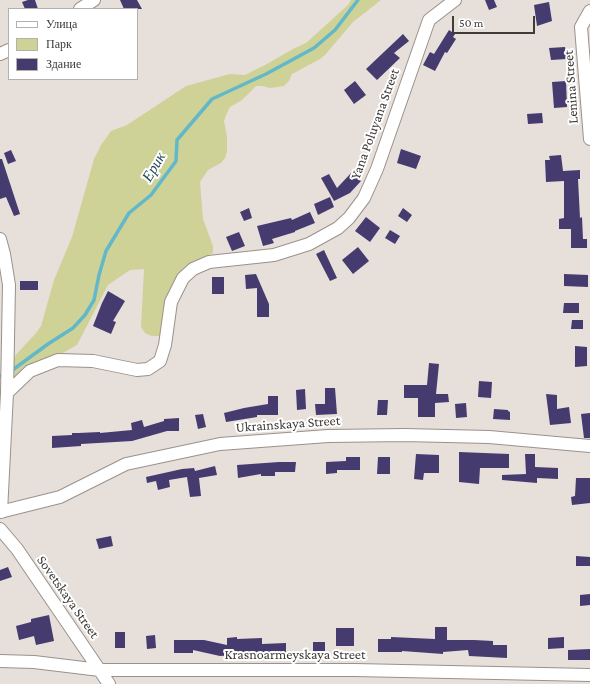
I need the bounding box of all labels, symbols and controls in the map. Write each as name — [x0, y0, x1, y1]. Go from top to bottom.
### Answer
legend — [8, 8, 138, 80]
scale bar — [454, 8, 537, 34]
text: 50 m — [459, 16, 483, 30]
text: Улица — [46, 17, 77, 31]
text: Парк — [46, 37, 72, 51]
street label: Lenina Street — [560, 50, 582, 124]
text: Здание — [46, 57, 81, 71]
street label: Yana Poluyana Street — [347, 66, 403, 182]
water label: Ерик — [138, 149, 170, 185]
street label: Ukrainskaya Street — [235, 412, 341, 436]
street label: Sovetskaya Street — [33, 552, 103, 642]
street label: Krasnoarmeyskaya Street — [224, 647, 366, 663]

